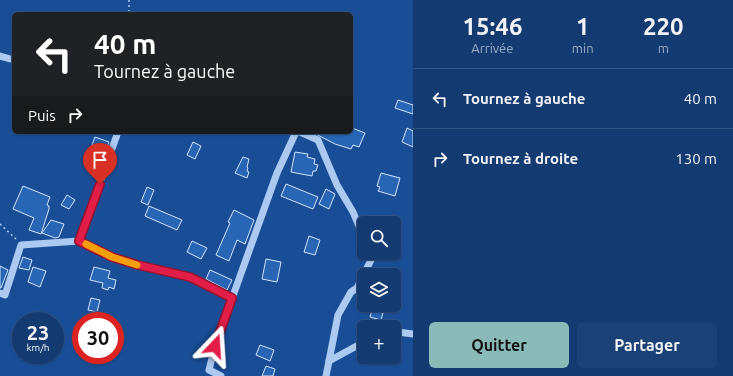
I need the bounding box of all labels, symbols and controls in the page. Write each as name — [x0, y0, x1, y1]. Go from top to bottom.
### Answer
text: 15:46 — [462, 13, 522, 40]
text: 1 — [576, 13, 589, 40]
text: 220 — [643, 13, 684, 40]
icon: left — [28, 28, 80, 80]
text: 40 m — [94, 28, 156, 59]
text: Arrivée — [471, 41, 513, 55]
text: min — [572, 41, 594, 55]
text: m — [658, 41, 669, 55]
text: Tournez à gauche — [94, 61, 235, 81]
icon: left — [429, 88, 451, 110]
text: Tournez à gauche — [463, 90, 586, 107]
text: 40 m — [684, 90, 717, 107]
icon: right — [64, 104, 86, 126]
text: Puis — [28, 107, 56, 124]
pin — [83, 143, 117, 184]
icon: right — [429, 148, 451, 170]
icon: arrive — [89, 149, 111, 171]
text: Tournez à droite — [463, 150, 578, 167]
text: 130 m — [675, 150, 717, 167]
map controls — [357, 216, 401, 364]
button: search — [357, 216, 401, 260]
button: layers — [357, 268, 401, 312]
speed limit sign: 30 — [72, 312, 124, 364]
button: + — [357, 320, 401, 364]
text: 23 — [27, 321, 49, 344]
button: Quitter — [429, 322, 569, 368]
button: Partager — [577, 322, 717, 368]
position arrow — [194, 325, 236, 367]
text: km/h — [26, 342, 50, 353]

